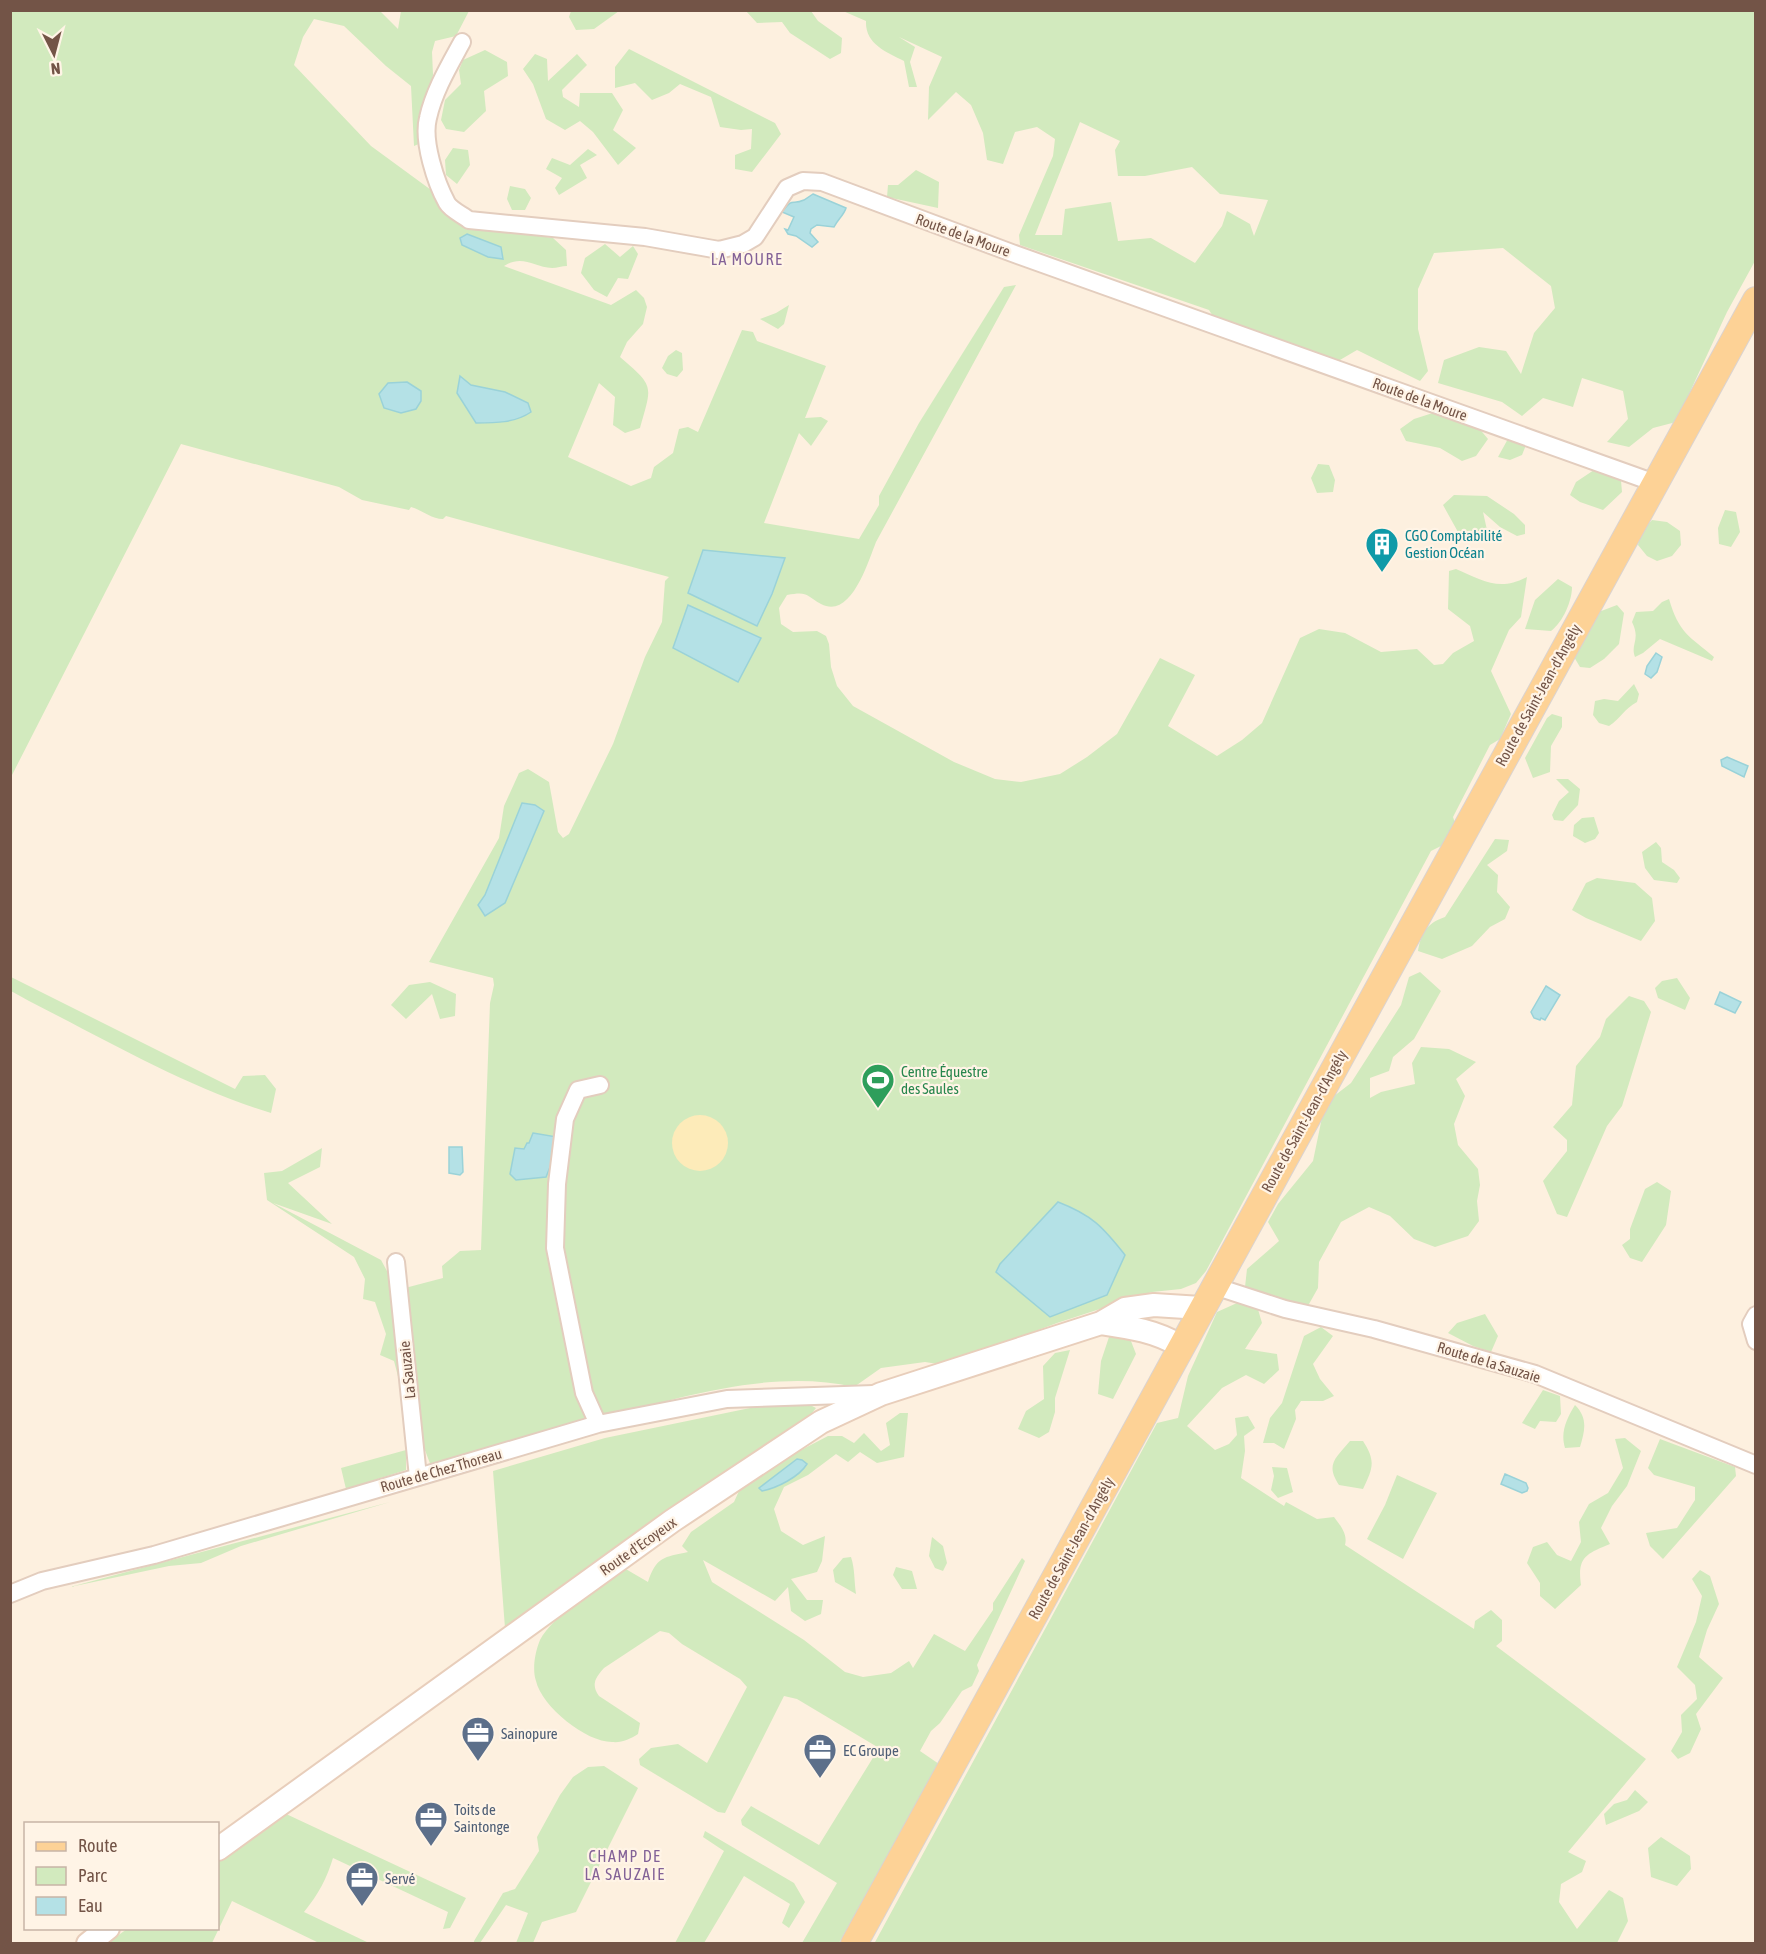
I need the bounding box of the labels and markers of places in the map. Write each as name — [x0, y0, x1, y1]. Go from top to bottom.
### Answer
building icon: CGO Comptabilité Gestion Océan — [1364, 526, 1400, 573]
place label: CGO Comptabilité Gestion Océan — [1405, 527, 1502, 561]
sports icon: Centre Équestre des Saules — [860, 1062, 896, 1109]
place label: Centre Équestre des Saules — [901, 1063, 988, 1097]
office icon: Sainopure — [460, 1715, 496, 1762]
place label: Sainopure — [501, 1725, 558, 1742]
office icon: EC Groupe — [802, 1732, 838, 1779]
place label: EC Groupe — [843, 1742, 899, 1759]
office icon: Toits de Saintonge — [413, 1800, 449, 1847]
place label: Toits de Saintonge — [454, 1801, 510, 1835]
office icon: Servé — [344, 1860, 380, 1907]
place label: Servé — [385, 1870, 416, 1887]

